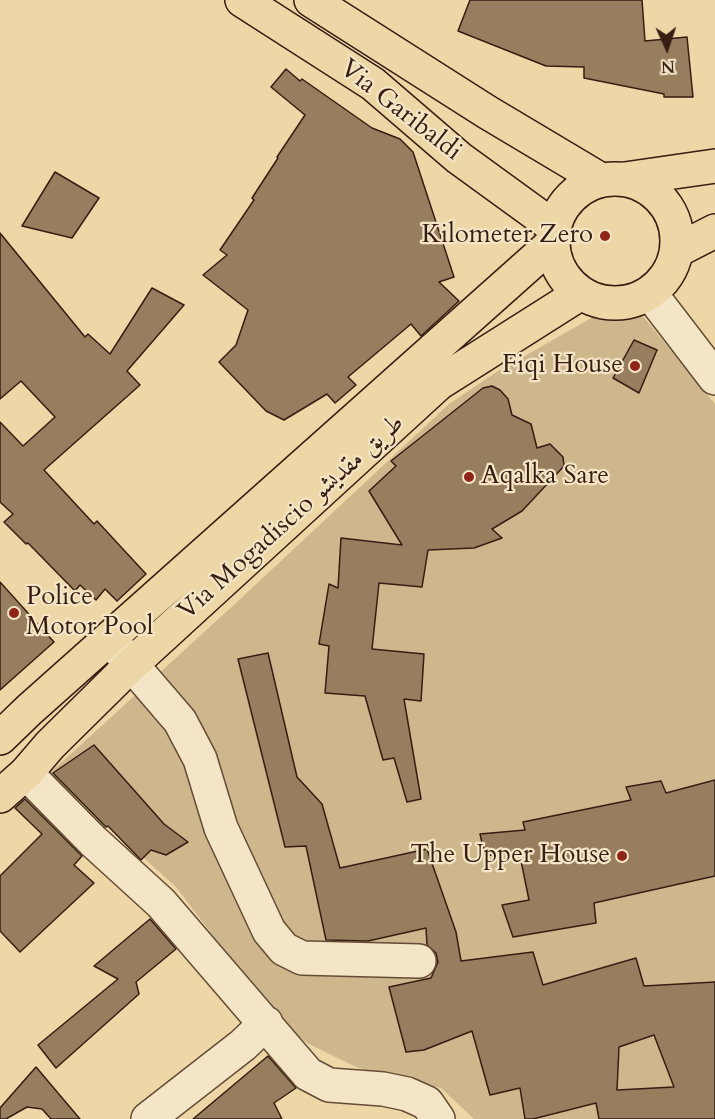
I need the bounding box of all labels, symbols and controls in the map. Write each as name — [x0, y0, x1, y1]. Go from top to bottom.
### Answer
north arrow — [637, 18, 697, 78]
street label: Via Garibaldi — [333, 54, 467, 168]
text: N — [660, 55, 675, 77]
place label: Kilometer Zero — [422, 220, 593, 252]
marker: Kilometer Zero — [598, 229, 612, 243]
place label: Fiqi House — [502, 350, 623, 382]
marker: Fiqi House — [628, 359, 642, 373]
street label: Via Mogadiscio طريق مقديشو — [173, 408, 411, 628]
place label: Aqalka Sare — [481, 461, 609, 493]
marker: Aqalka Sare — [462, 470, 476, 484]
place label: Police Motor Pool — [26, 582, 153, 644]
marker: Police Motor Pool — [7, 606, 21, 620]
place label: The Upper House — [410, 840, 610, 872]
marker: The Upper House — [615, 849, 629, 863]

